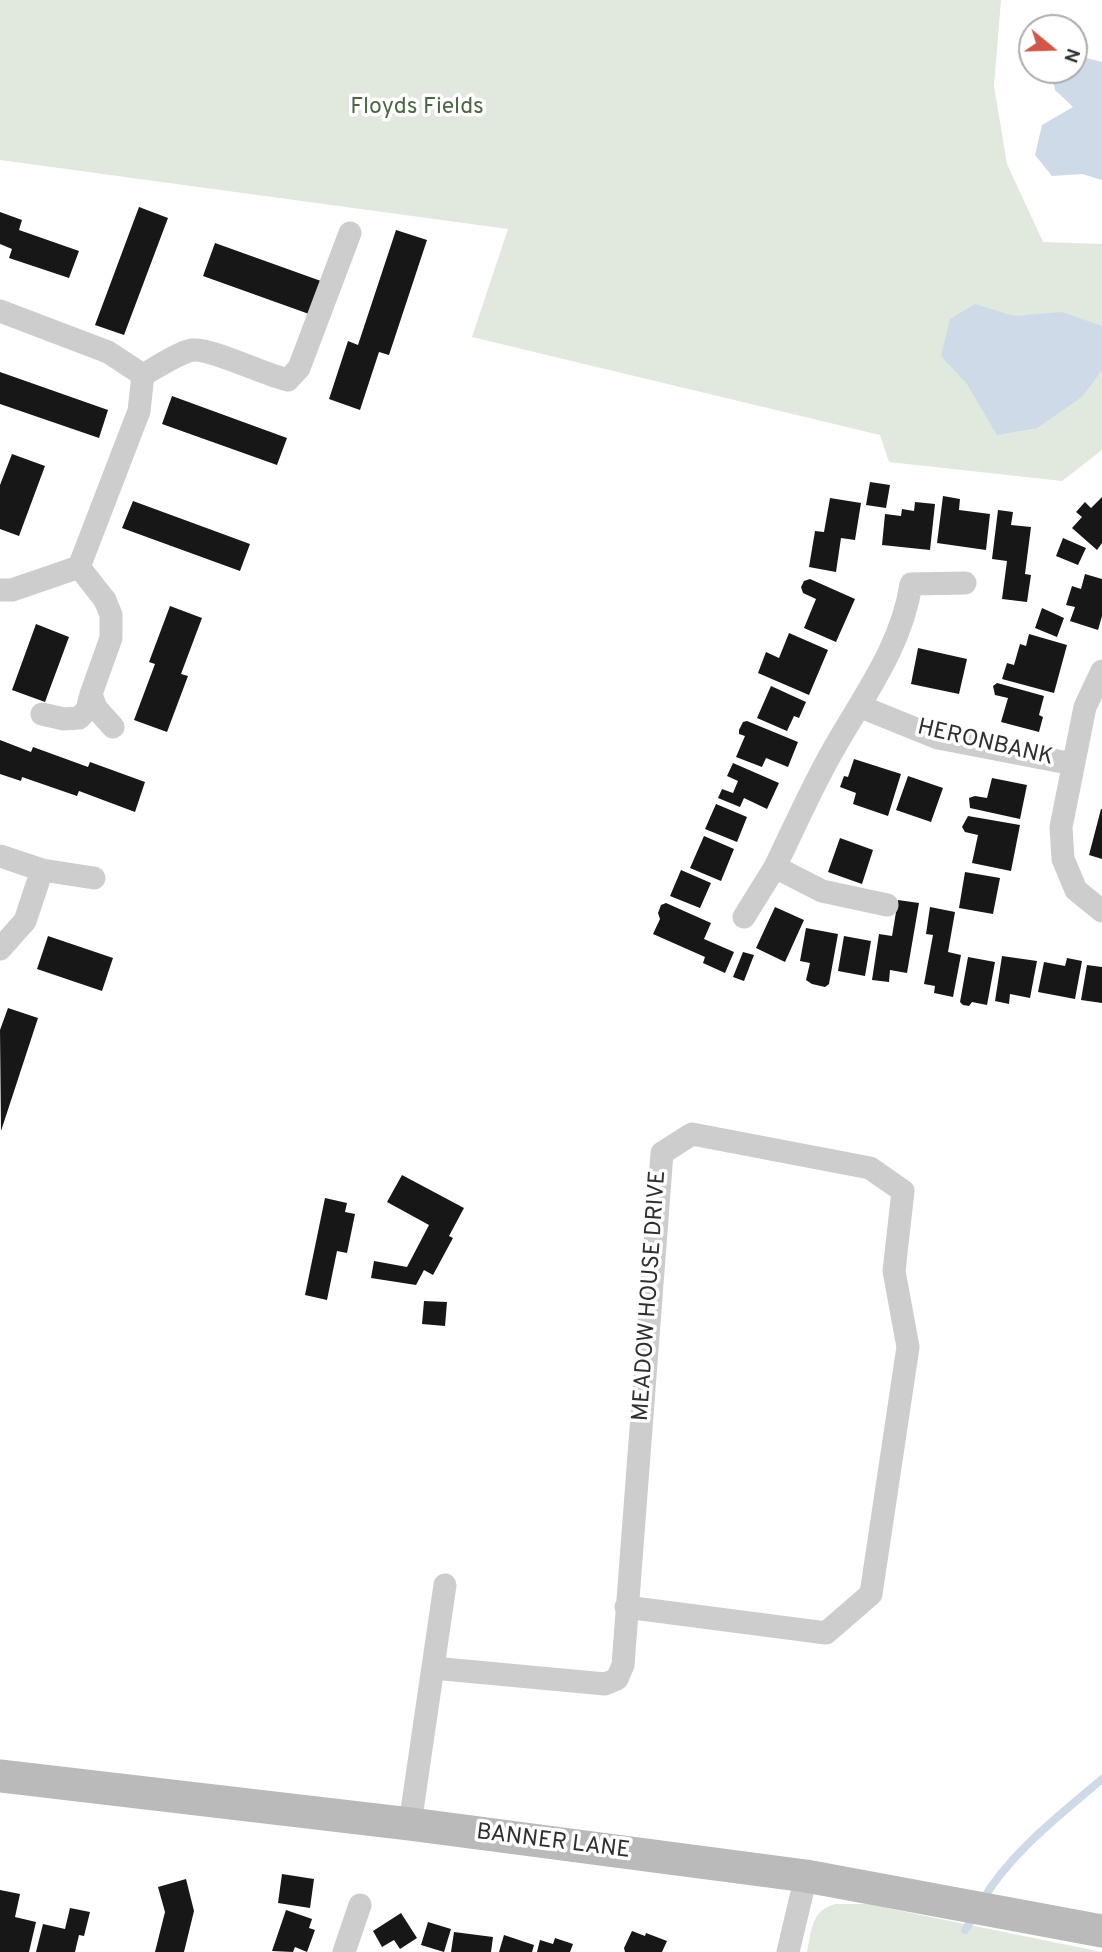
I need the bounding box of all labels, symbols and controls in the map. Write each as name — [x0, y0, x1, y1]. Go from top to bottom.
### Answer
north arrow — [1018, 14, 1088, 84]
text: N — [1057, 45, 1085, 66]
park label: Floyds Fields — [350, 94, 484, 122]
street label: HERONBANK — [914, 715, 1056, 773]
street label: MEADOW HOUSE DRIVE — [628, 1170, 674, 1422]
street label: BANNER LANE — [475, 1820, 631, 1866]

